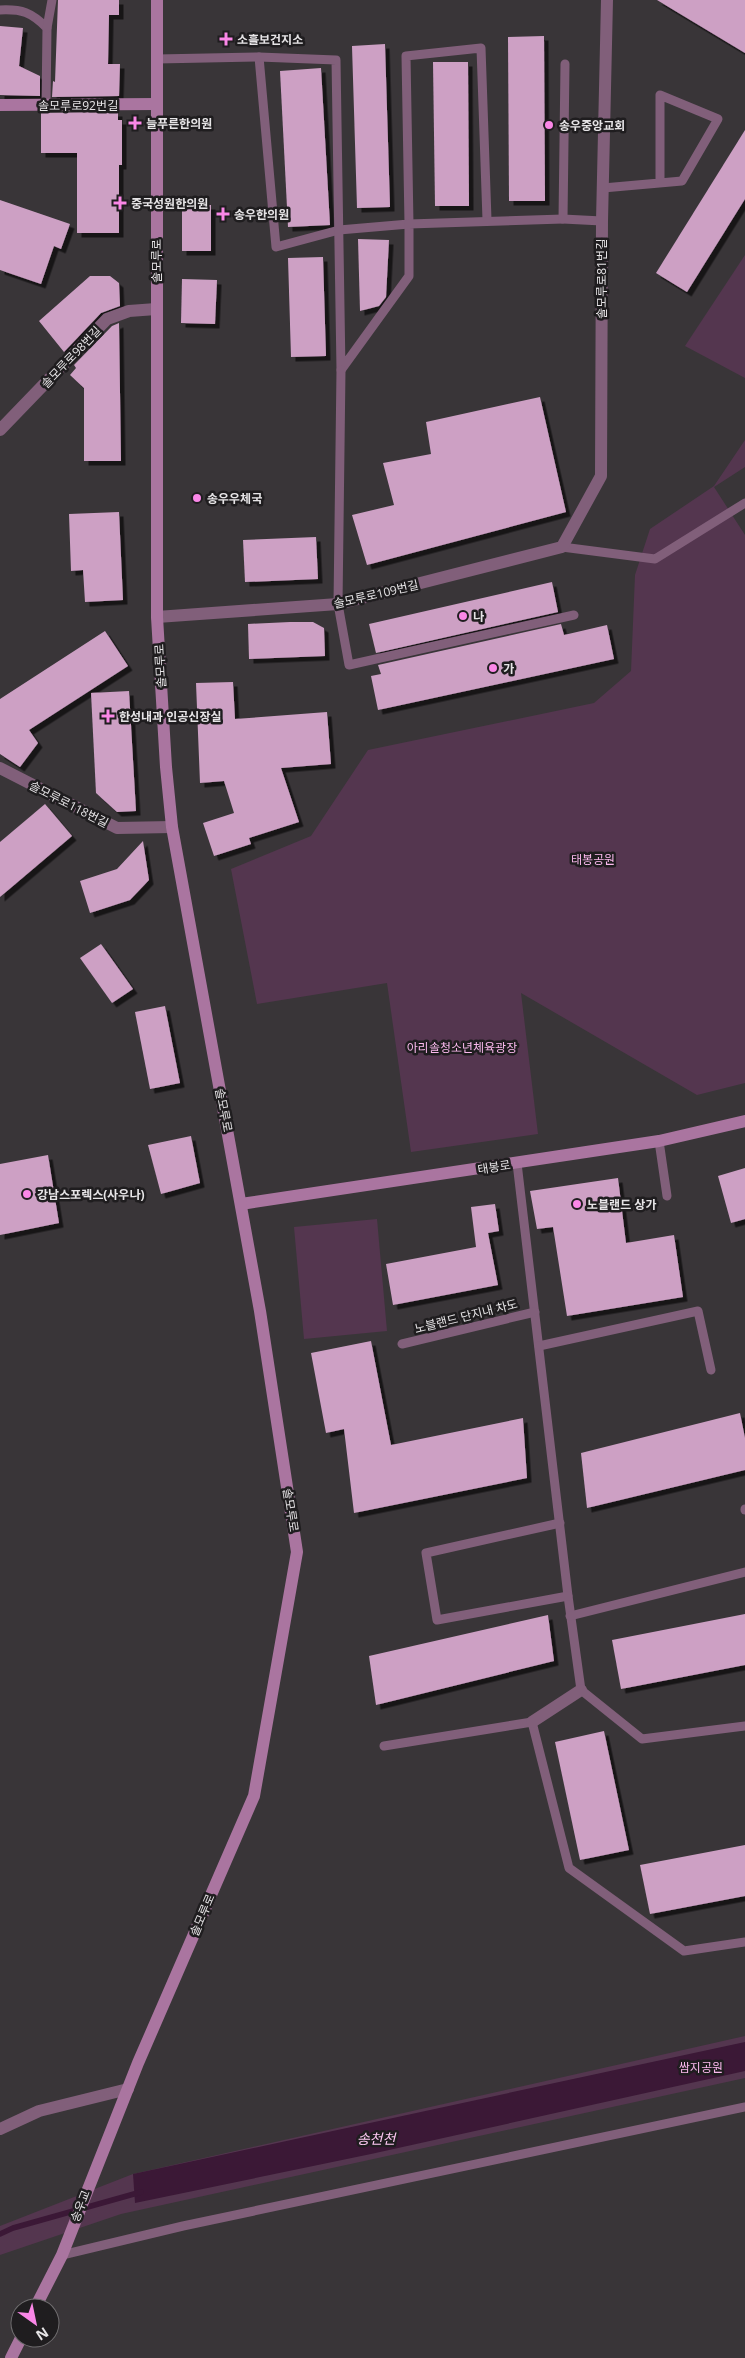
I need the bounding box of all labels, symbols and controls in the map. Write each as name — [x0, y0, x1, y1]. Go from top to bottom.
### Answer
place label: 소흘보건지소 — [237, 31, 303, 48]
marker: 소흘보건지소 — [219, 32, 233, 46]
street label: 솔모루로92번길 — [38, 97, 118, 114]
place label: 늘푸른한의원 — [146, 115, 212, 132]
marker: 늘푸른한의원 — [128, 116, 142, 130]
place label: 송우중앙교회 — [559, 117, 625, 134]
marker: 송우중앙교회 — [543, 119, 555, 131]
place label: 중국성원한의원 — [131, 195, 208, 212]
marker: 중국성원한의원 — [113, 196, 127, 210]
place label: 송우한의원 — [234, 206, 289, 223]
marker: 송우한의원 — [216, 207, 230, 221]
street label: 솔모루로 — [148, 239, 165, 283]
street label: 솔모루로81번길 — [593, 239, 610, 319]
street label: 솔모루로98번길 — [37, 322, 105, 392]
place label: 송우우체국 — [207, 490, 262, 507]
marker: 송우우체국 — [191, 492, 203, 504]
street label: 솔모루로109번길 — [332, 576, 420, 612]
place label: 나 — [473, 608, 484, 625]
marker: 나 — [457, 610, 469, 622]
street label: 솔모루로 — [150, 643, 170, 689]
place label: 가 — [503, 660, 514, 677]
marker: 가 — [487, 662, 499, 674]
place label: 한성내과 인공신장실 — [119, 708, 221, 725]
marker: 한성내과 인공신장실 — [101, 709, 115, 723]
street label: 솔모루로118번길 — [26, 777, 112, 831]
park label: 태봉공원 — [571, 851, 615, 868]
park label: 아리솔청소년체육광장 — [407, 1039, 517, 1056]
street label: 솔모루로 — [211, 1087, 237, 1133]
street label: 태봉로 — [476, 1156, 512, 1178]
place label: 강남스포렉스(사우나) — [37, 1186, 145, 1203]
marker: 강남스포렉스(사우나) — [21, 1188, 33, 1200]
place label: 노블랜드 상가 — [587, 1196, 656, 1213]
marker: 노블랜드 상가 — [571, 1198, 583, 1210]
street label: 노블랜드 단지내 차도 — [413, 1295, 519, 1337]
street label: 솔모루로 — [279, 1487, 303, 1533]
street label: 솔모루로 — [186, 1891, 218, 1939]
park label: 쌈지공원 — [679, 2059, 723, 2076]
water label: 송천천 — [357, 2129, 396, 2148]
street label: 송우교 — [66, 2187, 94, 2225]
north arrow — [10, 2298, 60, 2348]
text: N — [32, 2323, 52, 2345]

